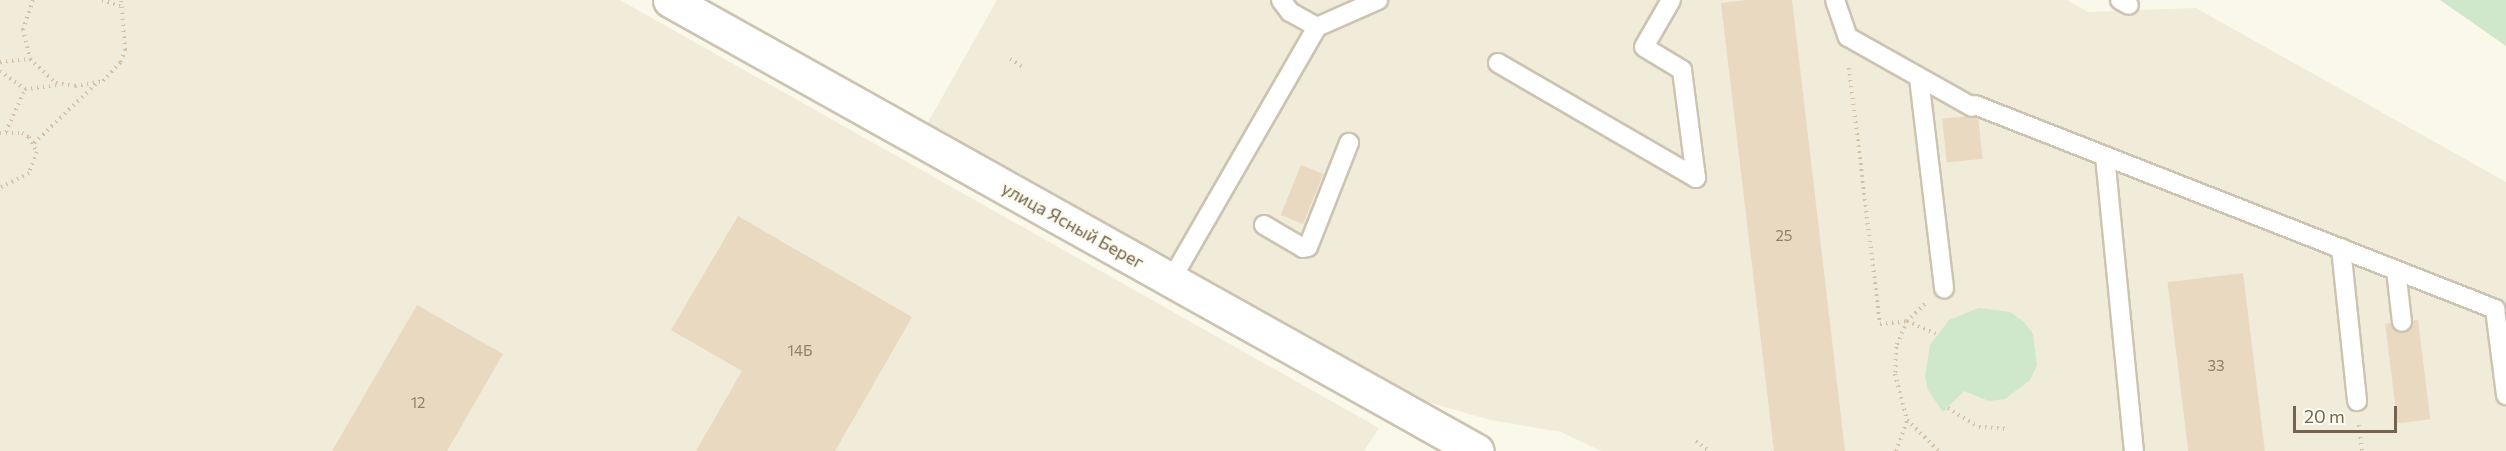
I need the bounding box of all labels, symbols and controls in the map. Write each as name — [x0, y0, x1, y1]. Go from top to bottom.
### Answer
street label: улица Ясный Берег — [998, 177, 1148, 273]
house number: 25 — [1776, 227, 1792, 245]
house number: 14Б — [788, 342, 812, 360]
house number: 33 — [2207, 357, 2225, 375]
house number: 12 — [411, 394, 425, 412]
scale bar — [2296, 394, 2400, 432]
text: 20 m — [2304, 405, 2345, 427]

